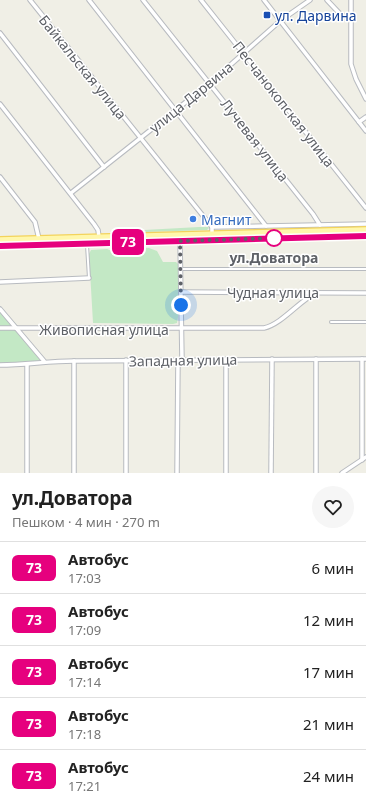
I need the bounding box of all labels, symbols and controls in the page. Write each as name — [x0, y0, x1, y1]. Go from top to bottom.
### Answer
place label: ул. Дарвина — [275, 6, 357, 25]
marker: ул. Дарвина — [262, 10, 272, 20]
street label: Байкальская улица — [35, 11, 131, 123]
street label: Песчанокопская улица — [229, 37, 339, 171]
street label: улица Дарвина — [145, 57, 237, 137]
street label: Лучевая улица — [217, 95, 293, 185]
place label: Магнит — [201, 210, 252, 229]
marker: Магнит — [188, 214, 198, 224]
line badge: 73 — [110, 229, 146, 255]
marker: ул.Доватора — [265, 229, 283, 247]
text: 73 — [120, 232, 136, 251]
place label: ул.Доватора — [229, 248, 318, 267]
street label: Чудная улица — [227, 283, 319, 302]
your location — [171, 295, 191, 315]
street label: Живописная улица — [39, 320, 169, 339]
street label: Западная улица — [129, 350, 237, 370]
text: ул.Доватора — [12, 485, 133, 511]
button: heart — [312, 486, 354, 528]
text: Пешком · 4 мин · 270 m — [12, 513, 160, 531]
text: Автобус — [68, 549, 129, 569]
text: 73 — [26, 558, 42, 577]
text: 6 мин — [311, 558, 354, 578]
text: 17:03 — [68, 569, 101, 587]
text: Автобус — [68, 601, 129, 621]
text: 73 — [26, 610, 42, 629]
text: 12 мин — [303, 610, 354, 630]
text: 17:09 — [68, 621, 101, 639]
text: Автобус — [68, 653, 129, 673]
text: 73 — [26, 662, 42, 681]
text: 17 мин — [303, 662, 354, 682]
text: 17:14 — [68, 673, 101, 691]
text: Автобус — [68, 705, 129, 725]
text: 73 — [26, 714, 42, 733]
text: 21 мин — [303, 714, 354, 734]
text: 17:18 — [68, 725, 101, 743]
text: Автобус — [68, 757, 129, 777]
text: 73 — [26, 766, 42, 785]
text: 24 мин — [303, 766, 354, 786]
text: 17:21 — [68, 777, 101, 795]

